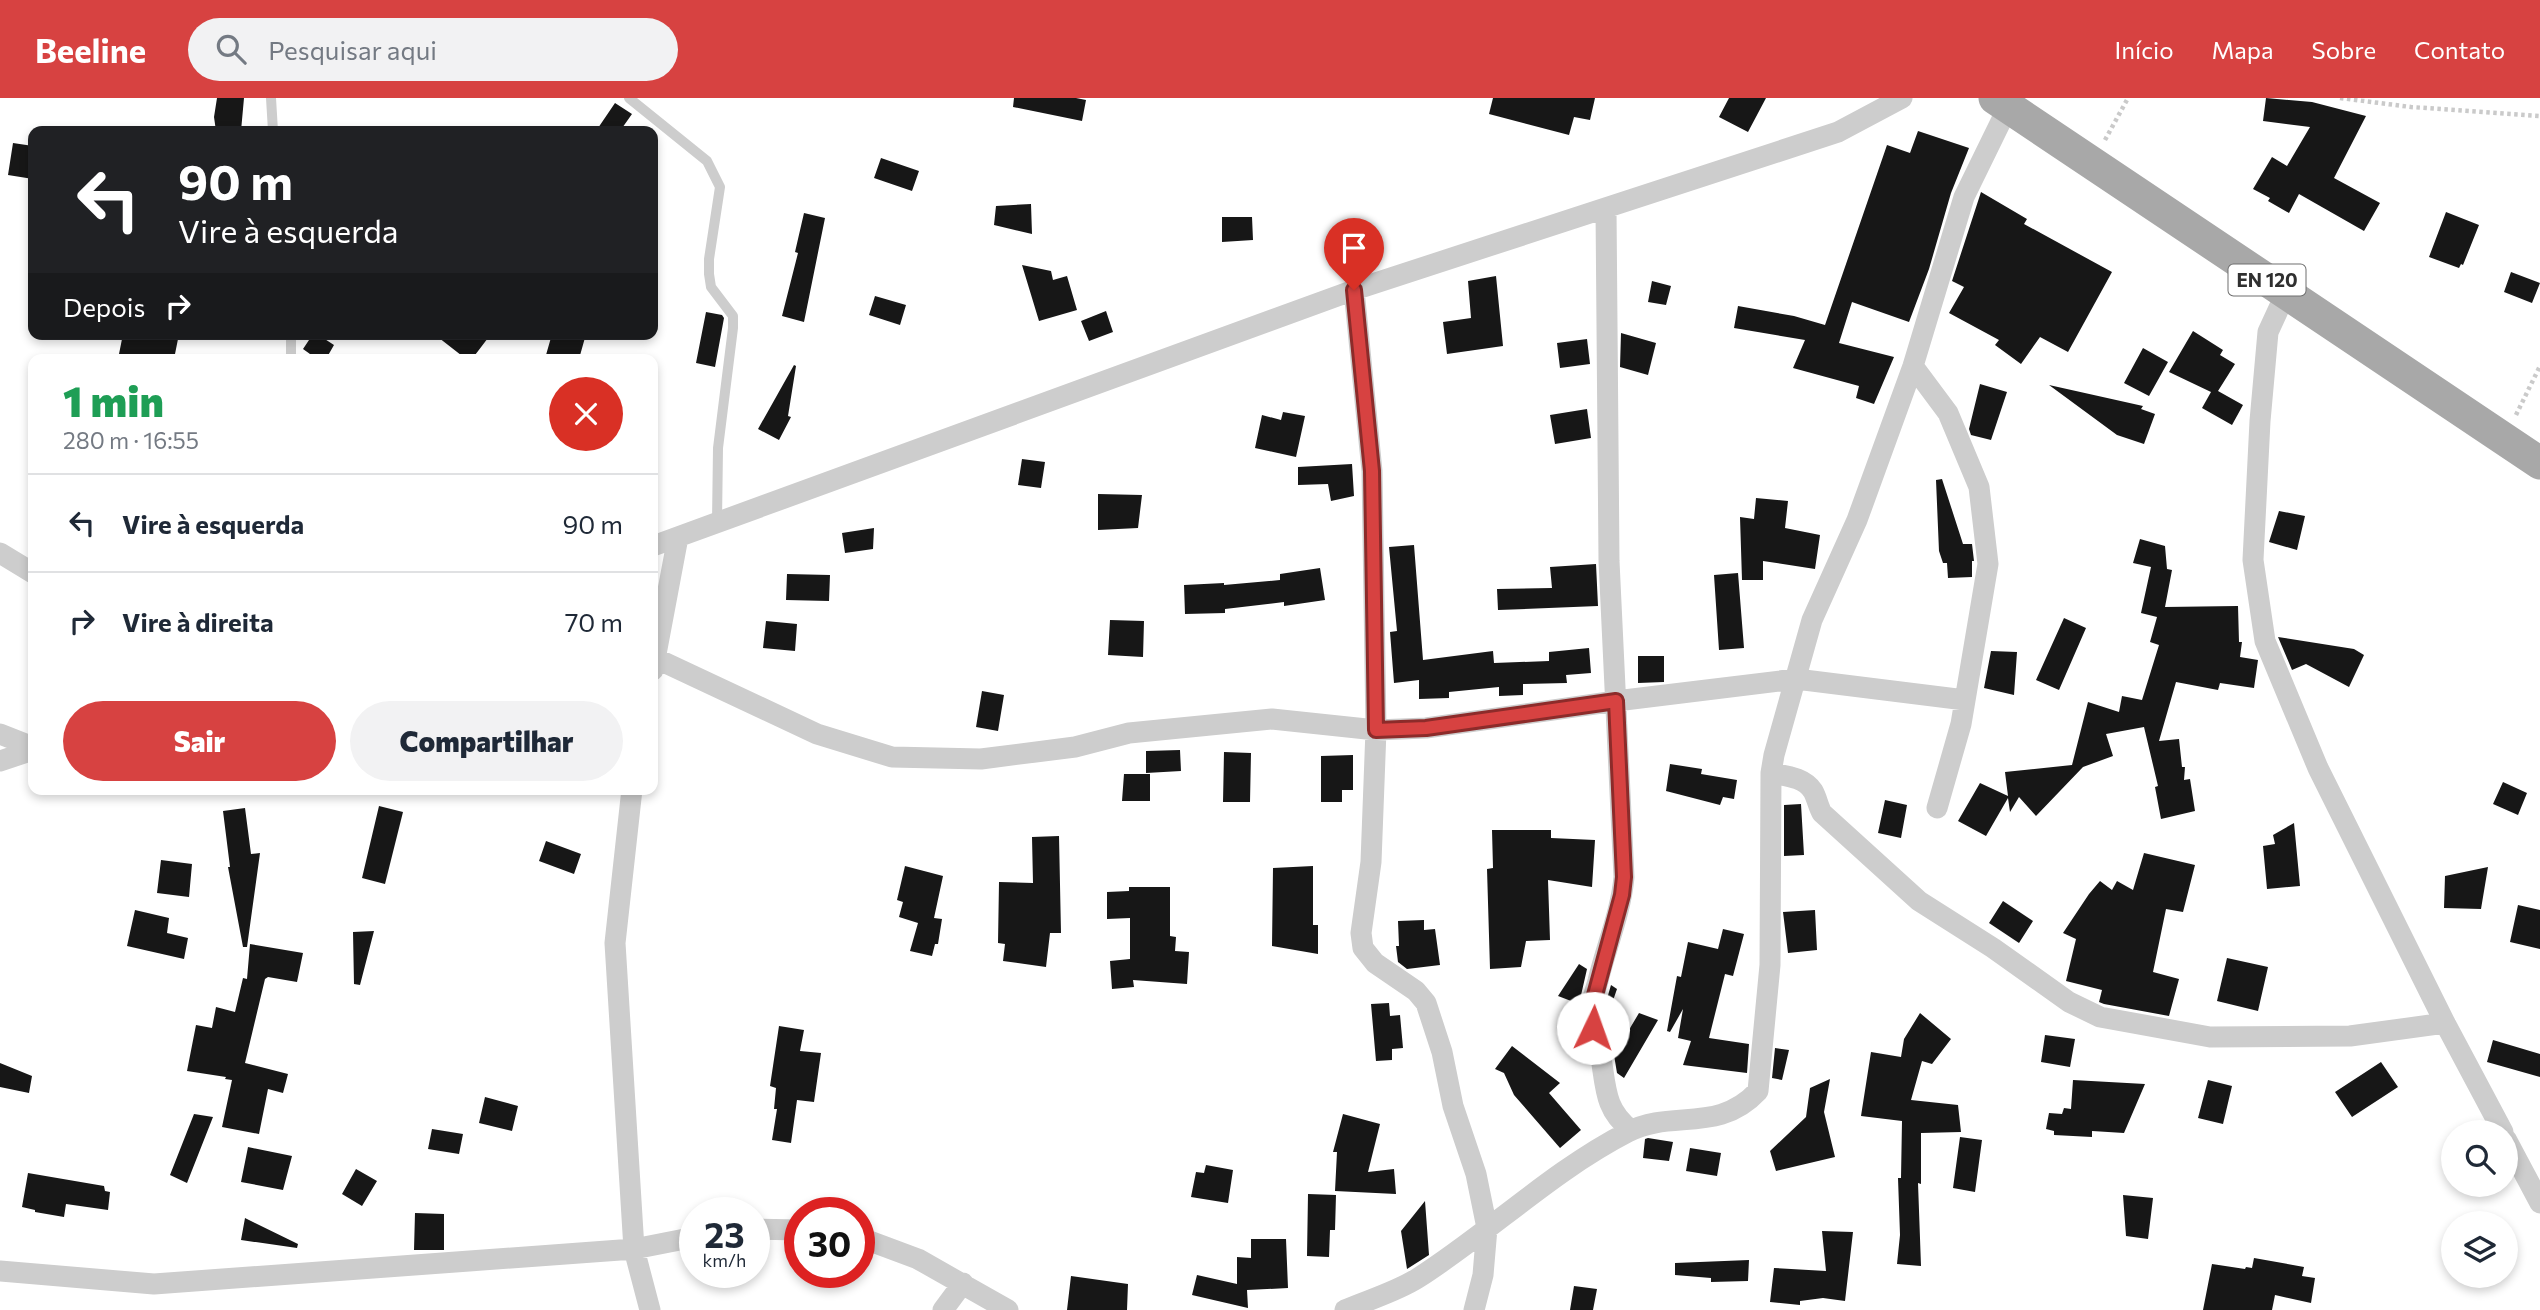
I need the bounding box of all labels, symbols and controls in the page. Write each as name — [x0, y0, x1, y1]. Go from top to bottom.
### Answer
search box — [188, 18, 678, 81]
text: Beeline — [35, 29, 146, 70]
icon: search — [212, 30, 250, 68]
text: Pesquisar aqui — [268, 34, 437, 65]
text: Início — [2115, 35, 2174, 64]
text: Mapa — [2212, 35, 2274, 64]
text: Sobre — [2312, 35, 2376, 64]
text: Contato — [2414, 35, 2505, 64]
text: 90 m — [178, 150, 293, 210]
icon: left — [63, 154, 154, 245]
text: Vire à esquerda — [178, 210, 399, 250]
pin — [1324, 218, 1384, 290]
icon: arrive — [1335, 229, 1373, 267]
road number: EN 120 — [2228, 264, 2306, 296]
icon: right — [159, 287, 197, 325]
text: Depois — [63, 291, 145, 322]
text: 1 min — [63, 374, 164, 426]
button: close — [549, 377, 623, 451]
text: 280 m · 16:55 — [63, 426, 199, 454]
icon: left — [63, 504, 101, 542]
text: Vire à esquerda — [122, 508, 304, 539]
text: 90 m — [563, 508, 623, 539]
icon: right — [63, 602, 101, 640]
text: Vire à direita — [122, 606, 274, 637]
text: 70 m — [565, 606, 623, 637]
button: Sair — [63, 701, 336, 781]
button: Compartilhar — [350, 701, 623, 781]
position arrow — [1556, 991, 1630, 1065]
map controls — [2441, 1120, 2518, 1288]
button: search — [2441, 1120, 2518, 1197]
speed limit sign: 30 — [784, 1197, 875, 1288]
button: layers — [2441, 1211, 2518, 1288]
text: 23 — [704, 1212, 745, 1255]
text: km/h — [703, 1249, 746, 1271]

